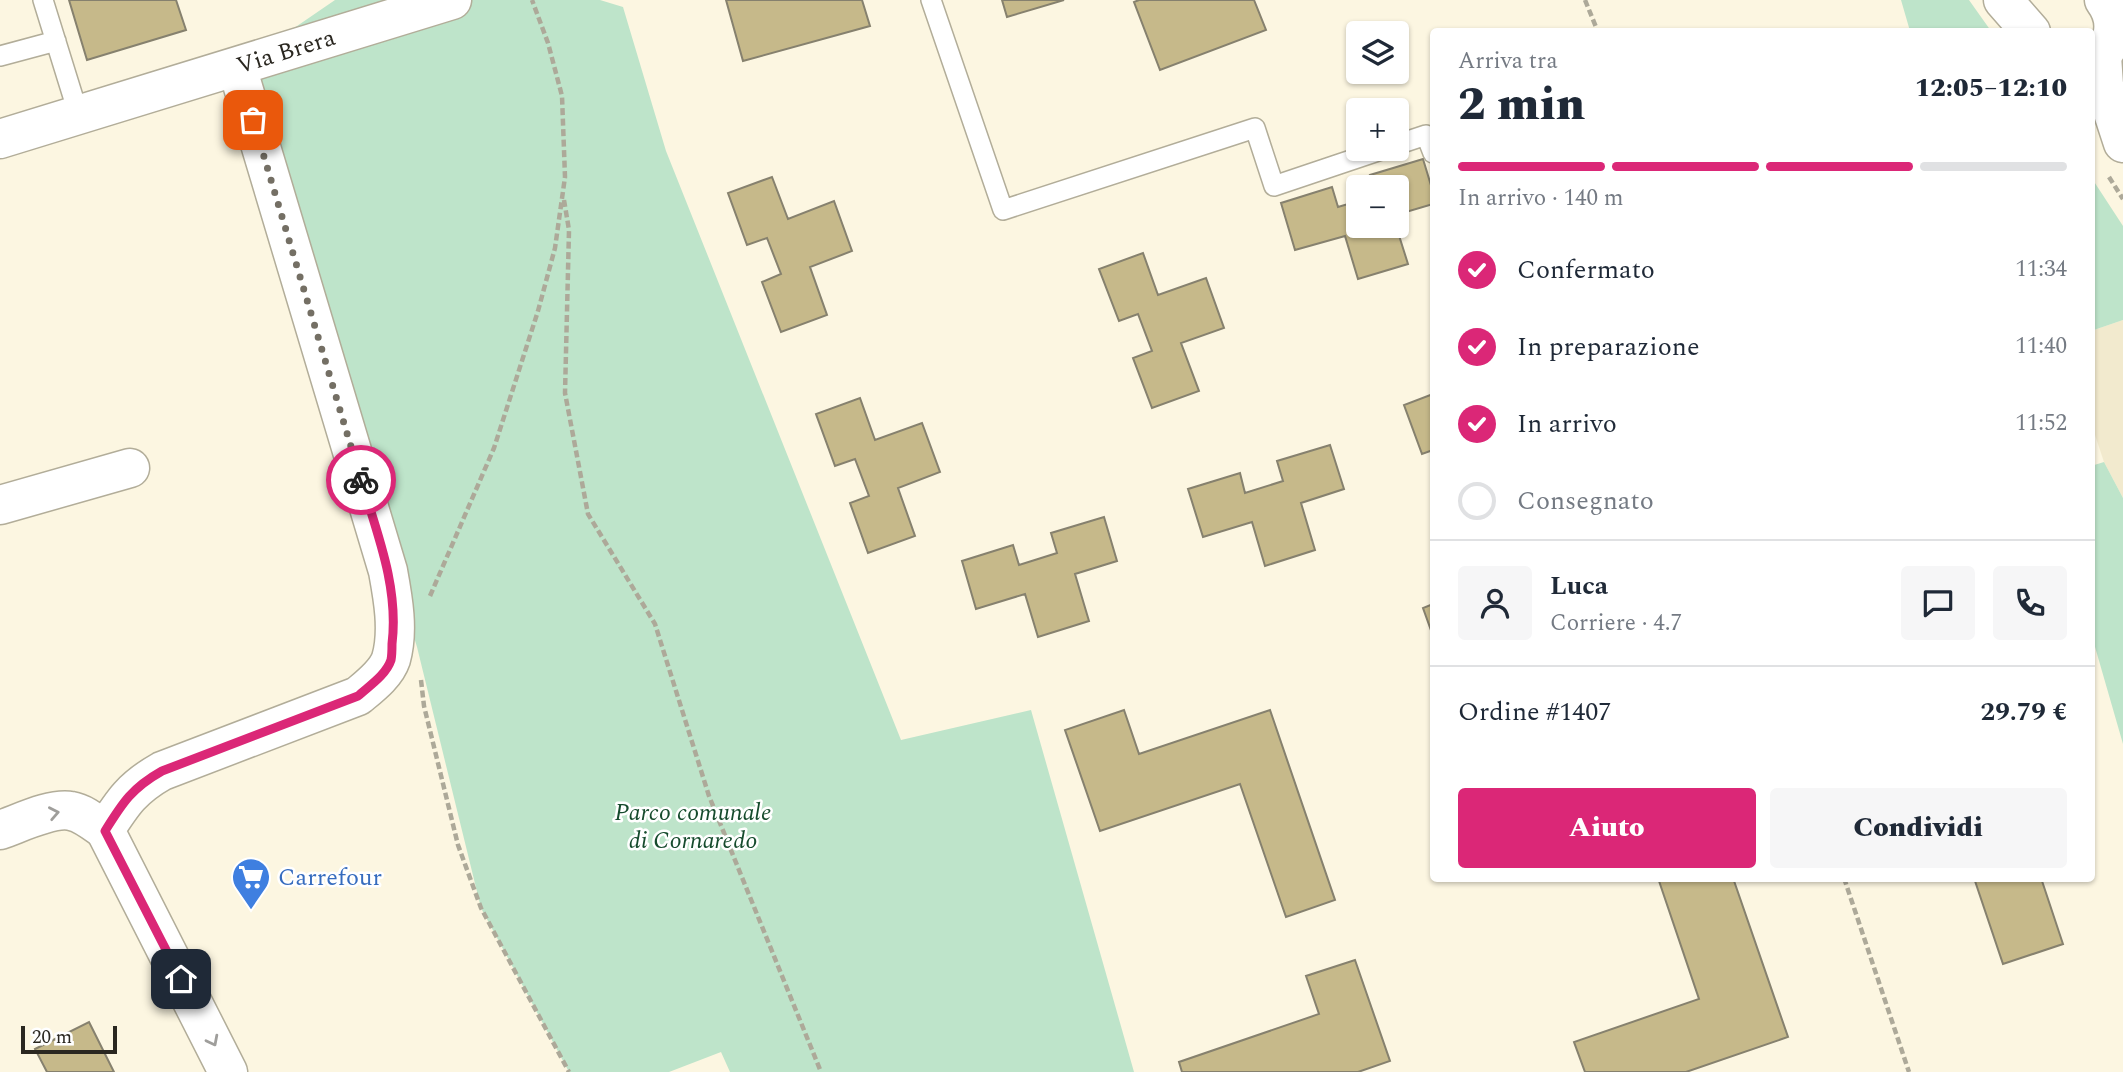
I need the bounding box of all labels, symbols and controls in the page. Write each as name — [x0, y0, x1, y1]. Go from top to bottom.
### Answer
street label: Via Brera — [232, 20, 340, 84]
map controls — [1346, 21, 1409, 238]
button: layers — [1346, 21, 1409, 84]
text: Arriva tra — [1458, 44, 1558, 79]
text: 12:05–12:10 — [1915, 68, 2067, 108]
text: 2 min — [1458, 70, 1585, 140]
pin — [223, 90, 283, 150]
button: + — [1346, 98, 1409, 161]
icon: bag — [234, 101, 272, 139]
button: − — [1346, 175, 1409, 238]
text: In arrivo · 140 m — [1458, 181, 1624, 216]
text: Confermato — [1517, 250, 1655, 290]
icon: check — [1458, 251, 1496, 289]
text: 11:34 — [2015, 252, 2067, 287]
text: In preparazione — [1517, 327, 1699, 367]
icon: check — [1458, 328, 1496, 366]
text: 11:40 — [2015, 329, 2067, 364]
text: In arrivo — [1517, 404, 1617, 444]
icon: check — [1458, 405, 1496, 443]
text: 11:52 — [2015, 406, 2067, 441]
courier — [326, 445, 396, 515]
icon: bike — [342, 461, 380, 499]
text: Consegnato — [1517, 481, 1654, 521]
button: person — [1458, 566, 1532, 640]
text: Luca — [1550, 566, 1608, 606]
button: chat — [1901, 566, 1975, 640]
button: phone — [1993, 566, 2067, 640]
text: Corriere · 4.7 — [1550, 606, 1682, 641]
text: Ordine #1407 — [1458, 692, 1611, 732]
text: 29.79 € — [1981, 692, 2067, 732]
button: Aiuto — [1458, 788, 1756, 868]
button: Condividi — [1770, 788, 2067, 868]
park label: Parco comunale di Cornaredo — [615, 795, 771, 859]
one-way arrow — [48, 807, 60, 822]
supermarket icon: Carrefour — [230, 856, 272, 911]
place label: Carrefour — [278, 860, 382, 896]
pin — [151, 949, 211, 1009]
icon: home — [162, 960, 200, 998]
scale bar — [21, 1023, 117, 1055]
text: 20 m — [32, 1023, 72, 1052]
one-way arrow — [204, 1034, 218, 1046]

